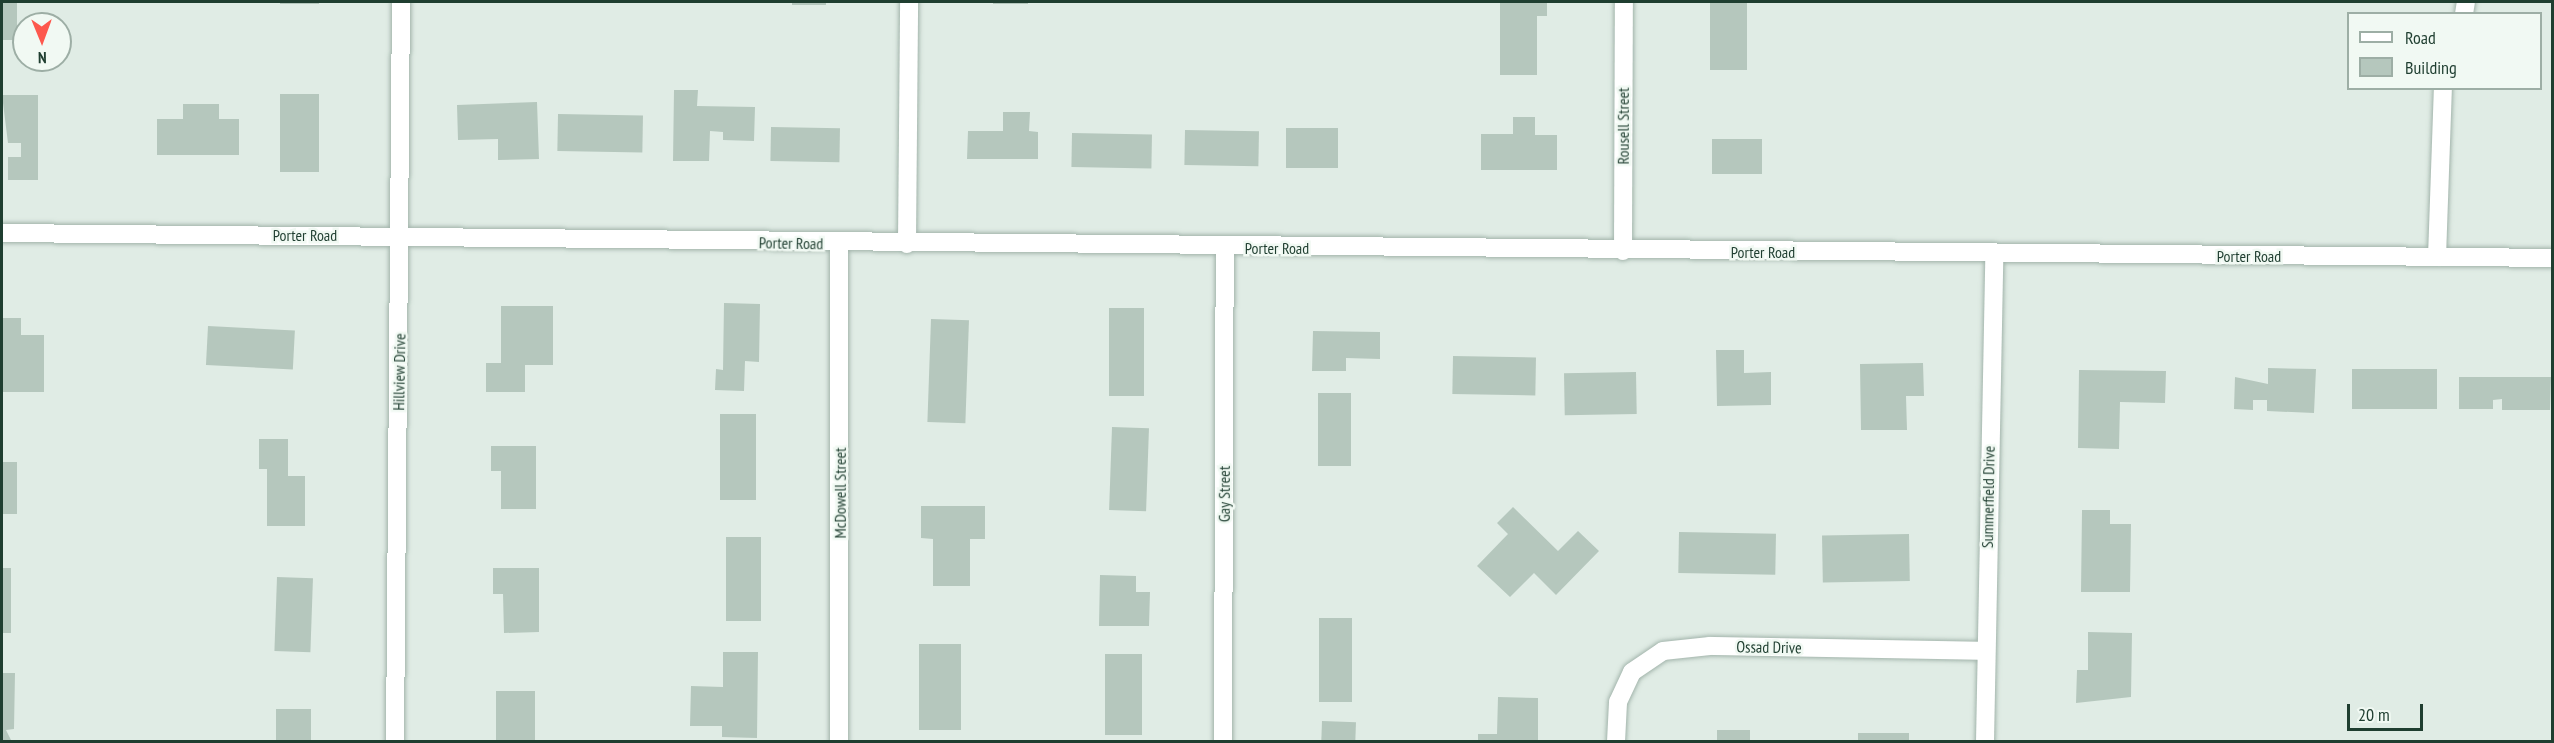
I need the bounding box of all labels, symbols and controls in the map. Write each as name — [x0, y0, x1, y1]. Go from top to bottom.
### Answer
north arrow — [12, 12, 72, 72]
legend — [2347, 12, 2542, 90]
text: Road — [2405, 26, 2436, 49]
text: N — [38, 48, 47, 68]
text: Building — [2405, 56, 2457, 79]
street label: Rousell Street — [1613, 88, 1633, 164]
street label: Porter Road — [273, 225, 337, 245]
street label: Porter Road — [759, 233, 823, 253]
street label: Porter Road — [1245, 238, 1309, 258]
street label: Porter Road — [1731, 242, 1795, 262]
street label: Porter Road — [2217, 246, 2281, 266]
street label: Hillview Drive — [389, 333, 409, 411]
street label: Summerfield Drive — [1978, 446, 1998, 548]
street label: McDowell Street — [830, 448, 850, 538]
street label: Gay Street — [1214, 466, 1234, 522]
street label: Ossad Drive — [1736, 637, 1802, 657]
scale bar — [2350, 692, 2426, 730]
text: 20 m — [2358, 703, 2390, 726]

